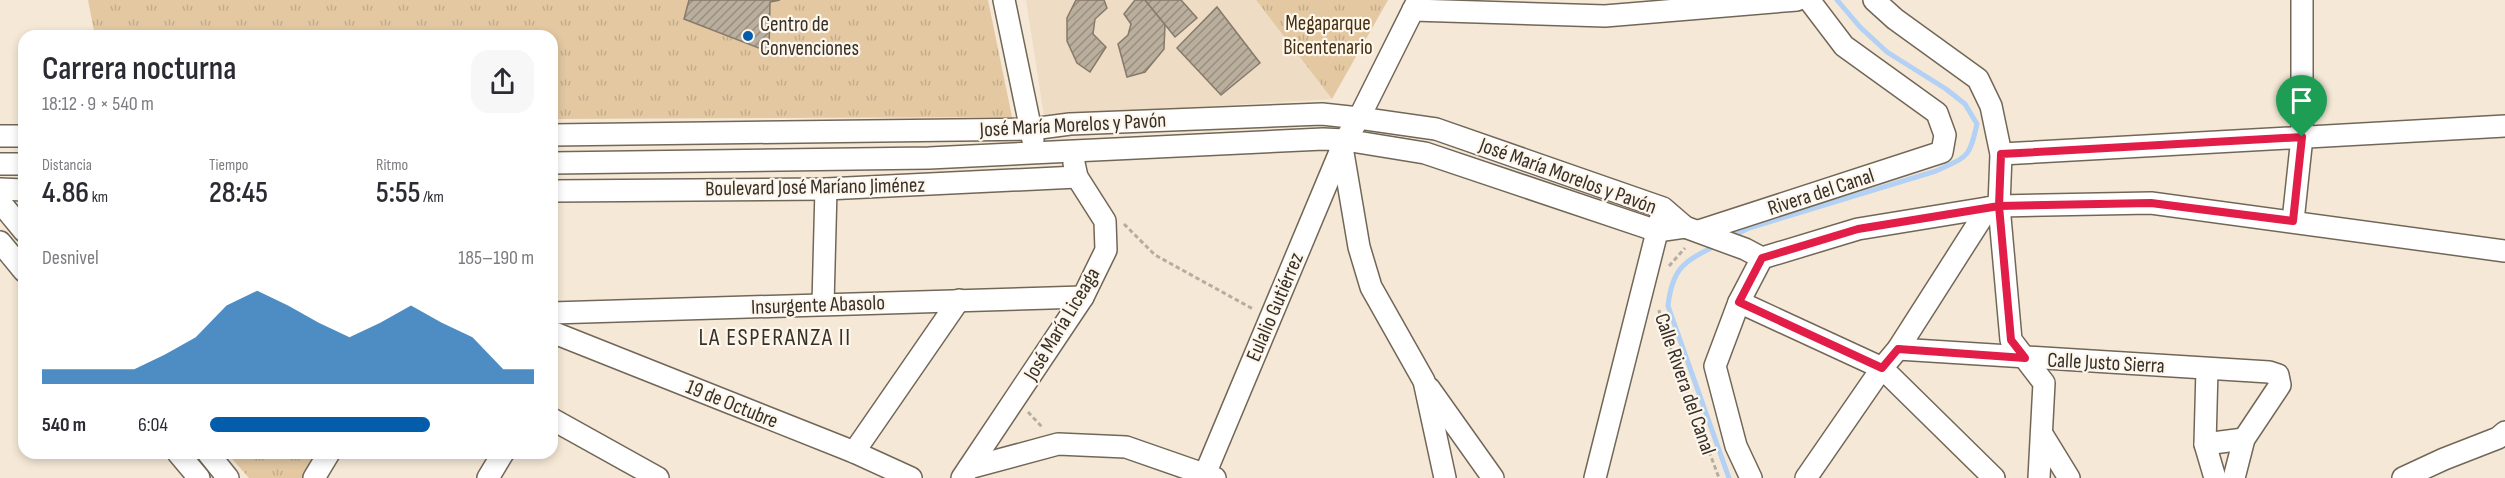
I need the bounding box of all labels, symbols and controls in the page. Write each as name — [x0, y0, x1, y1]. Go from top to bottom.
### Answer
park label: Megaparque Bicentenario — [1283, 11, 1373, 60]
place label: Centro de Convenciones — [760, 12, 859, 61]
marker: Centro de Convenciones — [741, 29, 755, 43]
text: Carrera nocturna — [42, 49, 236, 89]
button: share — [471, 50, 534, 113]
pin — [2276, 75, 2327, 137]
icon: arrive — [2285, 84, 2318, 117]
text: 18:12 · 9 × 540 m — [42, 92, 154, 116]
street label: José María Morelos y Pavón — [978, 108, 1167, 142]
street label: José María Morelos y Pavón — [1475, 132, 1660, 220]
text: Distancia — [42, 156, 92, 175]
text: Tiempo — [209, 156, 248, 175]
text: Ritmo — [376, 156, 408, 175]
street label: Rivera del Canal — [1765, 163, 1877, 221]
street label: Boulevard José Maríano Jiménez — [705, 173, 926, 201]
text: 4.86 — [42, 175, 89, 211]
text: 28:45 — [209, 175, 268, 211]
text: 5:55 — [376, 175, 420, 211]
text: km — [89, 188, 108, 207]
text: /km — [420, 188, 444, 207]
text: Desnivel — [42, 246, 99, 270]
text: 185–190 m — [458, 246, 534, 270]
street label: Eulalio Gutiérrez — [1241, 249, 1309, 365]
street label: José María Liceaga — [1018, 263, 1105, 386]
street label: Insurgente Abasolo — [751, 290, 885, 320]
street label: Calle Rivera del Canal — [1649, 310, 1721, 458]
district label: LA ESPERANZA II — [698, 323, 852, 352]
street label: Calle Justo Sierra — [2047, 347, 2165, 379]
street label: 19 de Octubre — [682, 374, 782, 434]
text: 540 m — [42, 413, 86, 437]
text: 6:04 — [138, 413, 168, 437]

